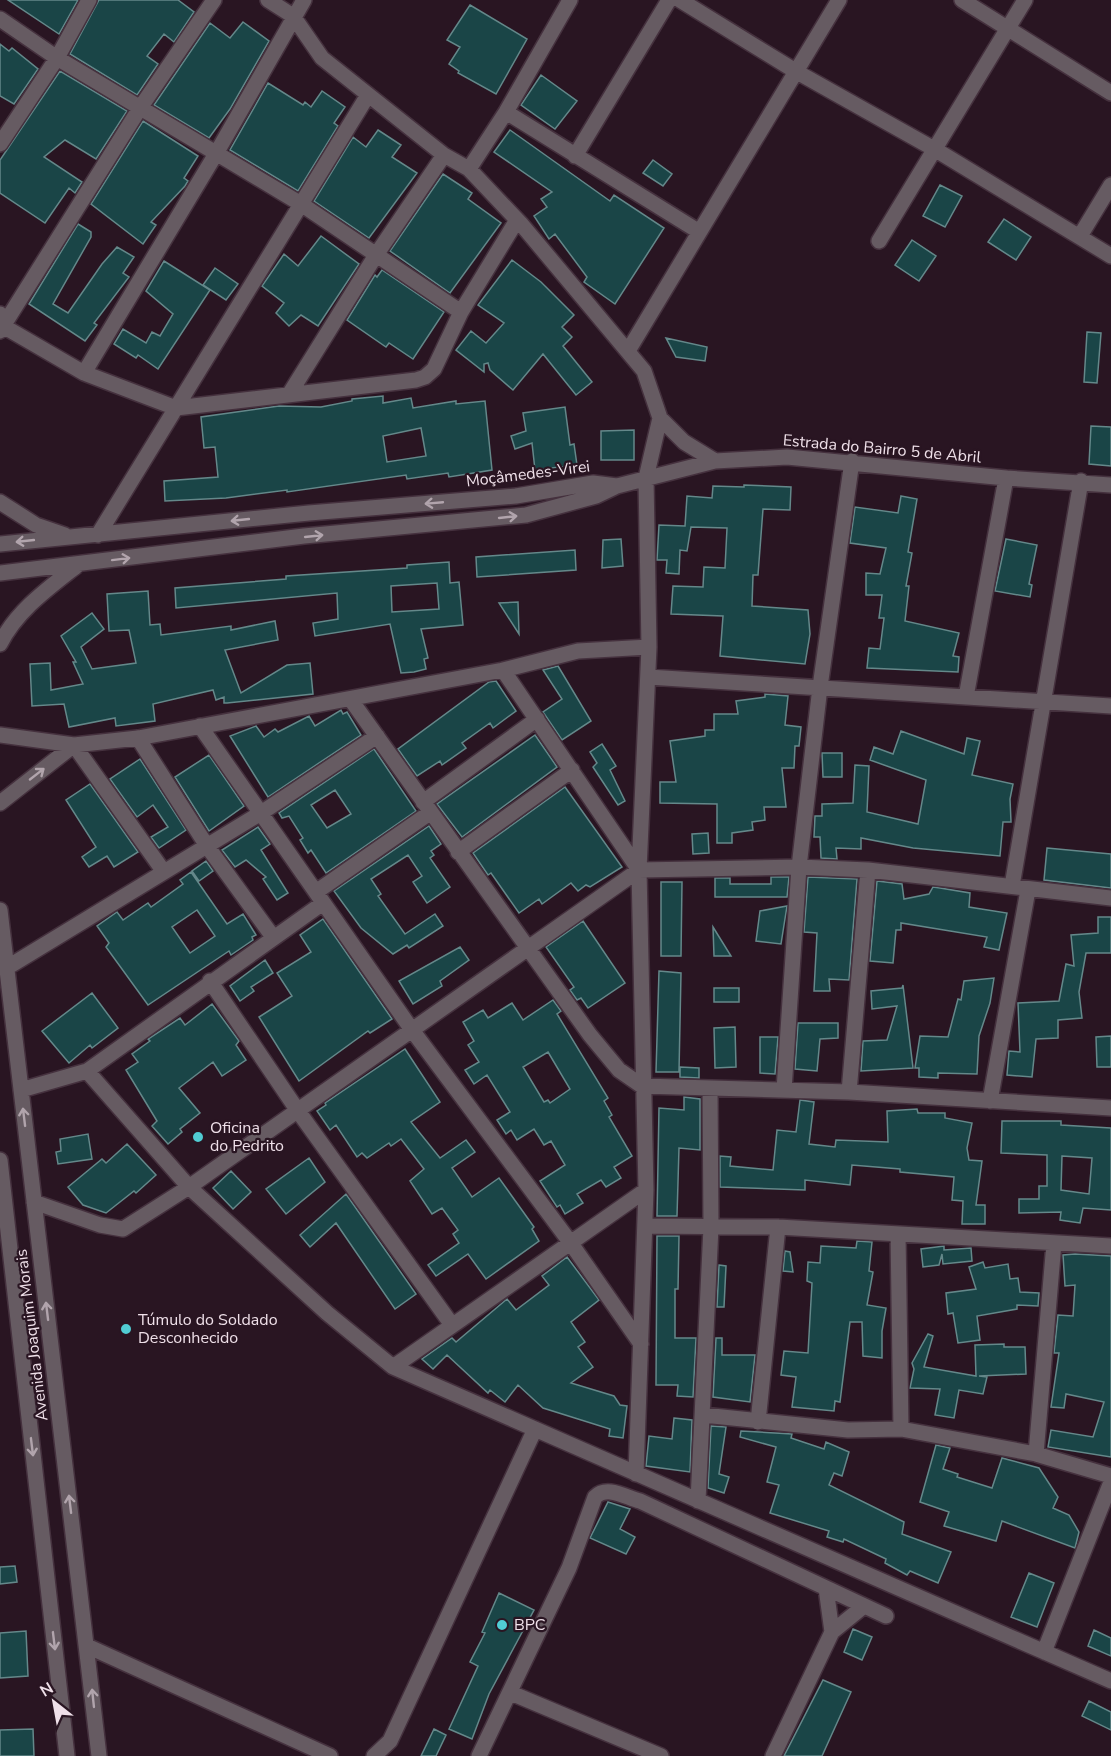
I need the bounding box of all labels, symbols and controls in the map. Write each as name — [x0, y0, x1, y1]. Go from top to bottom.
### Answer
street label: Estrada do Bairro 5 de Abril — [782, 429, 982, 469]
street label: Moçâmedes-Virei — [465, 455, 591, 493]
one-way arrow — [425, 497, 445, 508]
one-way arrow — [498, 511, 518, 522]
one-way arrow — [231, 515, 250, 526]
one-way arrow — [304, 530, 324, 541]
one-way arrow — [16, 536, 36, 547]
one-way arrow — [110, 553, 130, 564]
one-way arrow — [29, 768, 45, 781]
one-way arrow — [18, 1107, 29, 1127]
place label: Oficina do Pedrito — [210, 1117, 284, 1157]
marker: Oficina do Pedrito — [191, 1130, 205, 1144]
street label: Avenida Joaquim Morais — [11, 1248, 53, 1422]
one-way arrow — [41, 1301, 52, 1321]
place label: Túmulo do Soldado Desconhecido — [138, 1309, 278, 1349]
marker: Túmulo do Soldado Desconhecido — [119, 1322, 133, 1336]
one-way arrow — [26, 1437, 37, 1457]
one-way arrow — [64, 1495, 75, 1515]
place label: BPC — [514, 1614, 546, 1636]
marker: BPC — [495, 1618, 509, 1632]
one-way arrow — [49, 1631, 60, 1650]
north arrow — [24, 1672, 84, 1732]
text: N — [36, 1677, 58, 1703]
one-way arrow — [87, 1688, 98, 1708]

